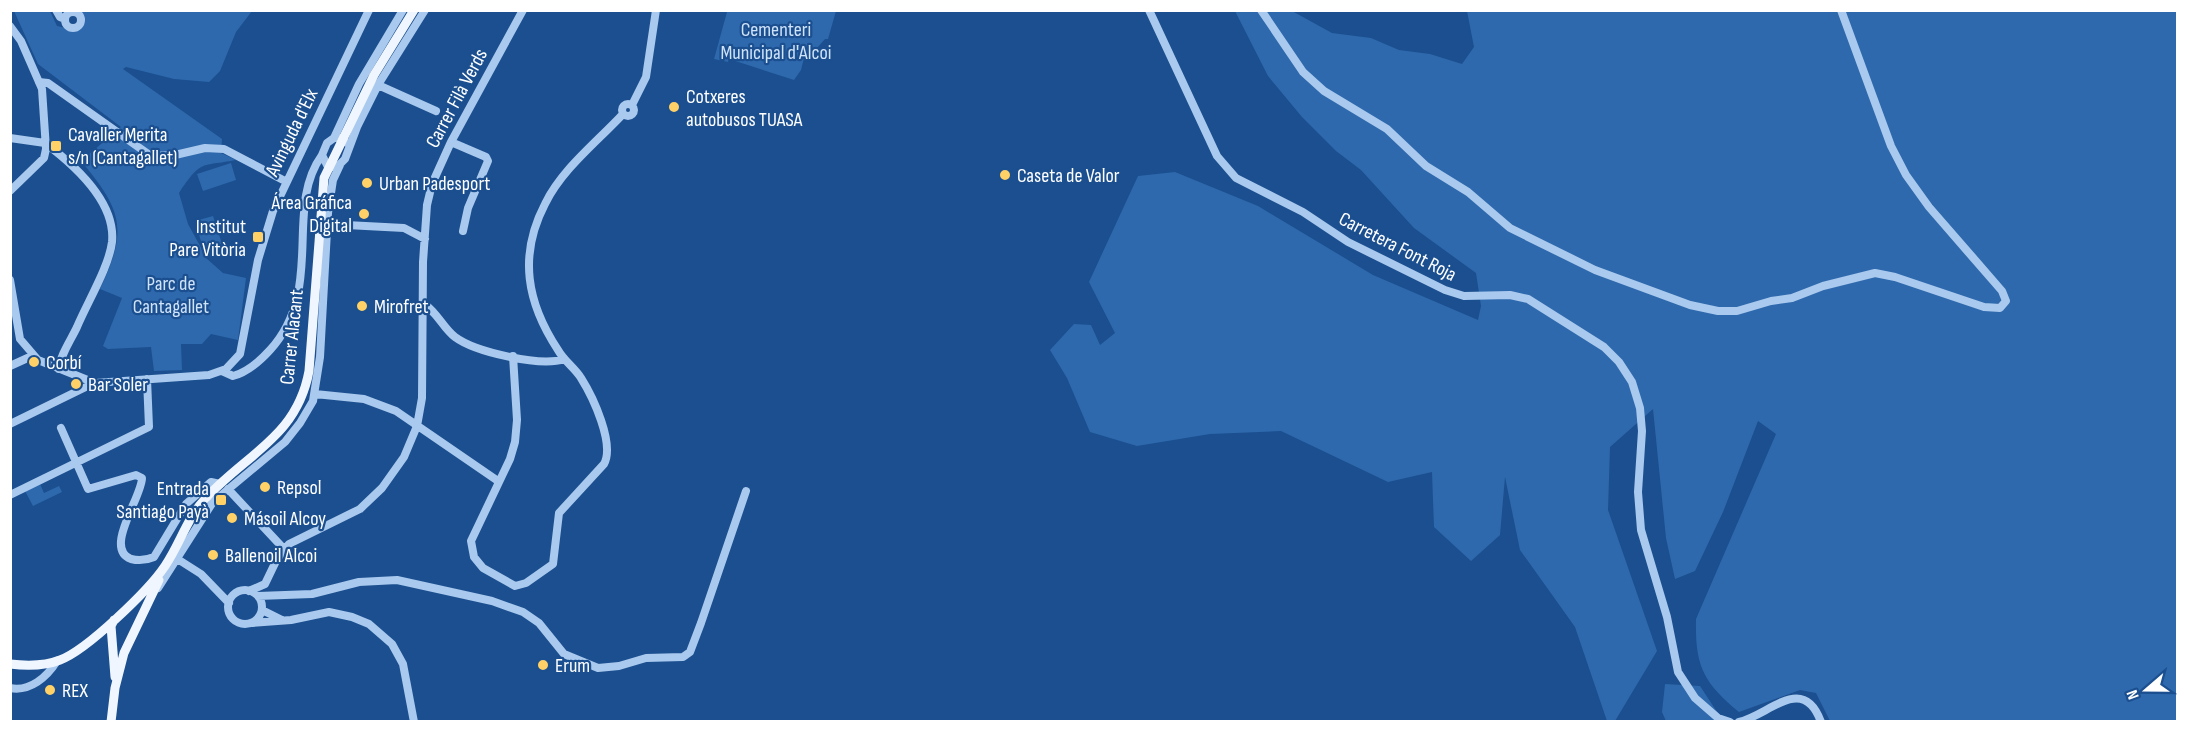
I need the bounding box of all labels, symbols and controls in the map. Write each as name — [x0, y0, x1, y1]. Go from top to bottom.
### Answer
park label: Cementeri Municipal d'Alcoi — [720, 18, 832, 65]
street label: Carrer Filà Verds — [421, 45, 493, 152]
street label: Avinguda d'Elx — [260, 84, 324, 181]
place label: Cotxeres autobusos TUASA — [686, 85, 803, 132]
marker: Cotxeres autobusos TUASA — [667, 100, 681, 114]
place label: Cavaller Merita s/n (Cantagallet) — [68, 123, 177, 170]
marker: Cavaller Merita s/n (Cantagallet) — [49, 139, 63, 153]
place label: Caseta de Valor — [1017, 164, 1120, 188]
marker: Caseta de Valor — [998, 168, 1012, 182]
place label: Urban Padesport — [379, 172, 490, 196]
marker: Urban Padesport — [360, 176, 374, 190]
place label: Área Gráfica Digital — [270, 191, 352, 238]
marker: Área Gráfica Digital — [357, 207, 371, 221]
street label: Carretera Font Roja — [1335, 207, 1460, 287]
place label: Institut Pare Vitòria — [169, 215, 246, 262]
marker: Institut Pare Vitòria — [251, 230, 265, 244]
park label: Parc de Cantagallet — [133, 272, 209, 319]
street label: Carrer Alacant — [275, 288, 309, 386]
place label: Mirofret — [374, 295, 429, 319]
marker: Mirofret — [355, 299, 369, 313]
place label: Corbí — [46, 351, 82, 375]
marker: Corbí — [27, 355, 41, 369]
place label: Bar Soler — [88, 373, 148, 397]
marker: Bar Soler — [69, 377, 83, 391]
place label: Repsol — [277, 476, 322, 500]
place label: Entrada Santiago Payà — [116, 477, 209, 524]
marker: Repsol — [258, 480, 272, 494]
marker: Entrada Santiago Payà — [214, 493, 228, 507]
place label: Másoil Alcoy — [244, 507, 326, 531]
marker: Másoil Alcoy — [225, 511, 239, 525]
place label: Ballenoil Alcoi — [225, 544, 317, 568]
marker: Ballenoil Alcoi — [206, 548, 220, 562]
place label: Erum — [555, 654, 590, 678]
marker: Erum — [536, 658, 550, 672]
north arrow — [2116, 660, 2176, 720]
place label: REX — [62, 679, 88, 703]
marker: REX — [43, 683, 57, 697]
text: N — [2123, 687, 2144, 702]

